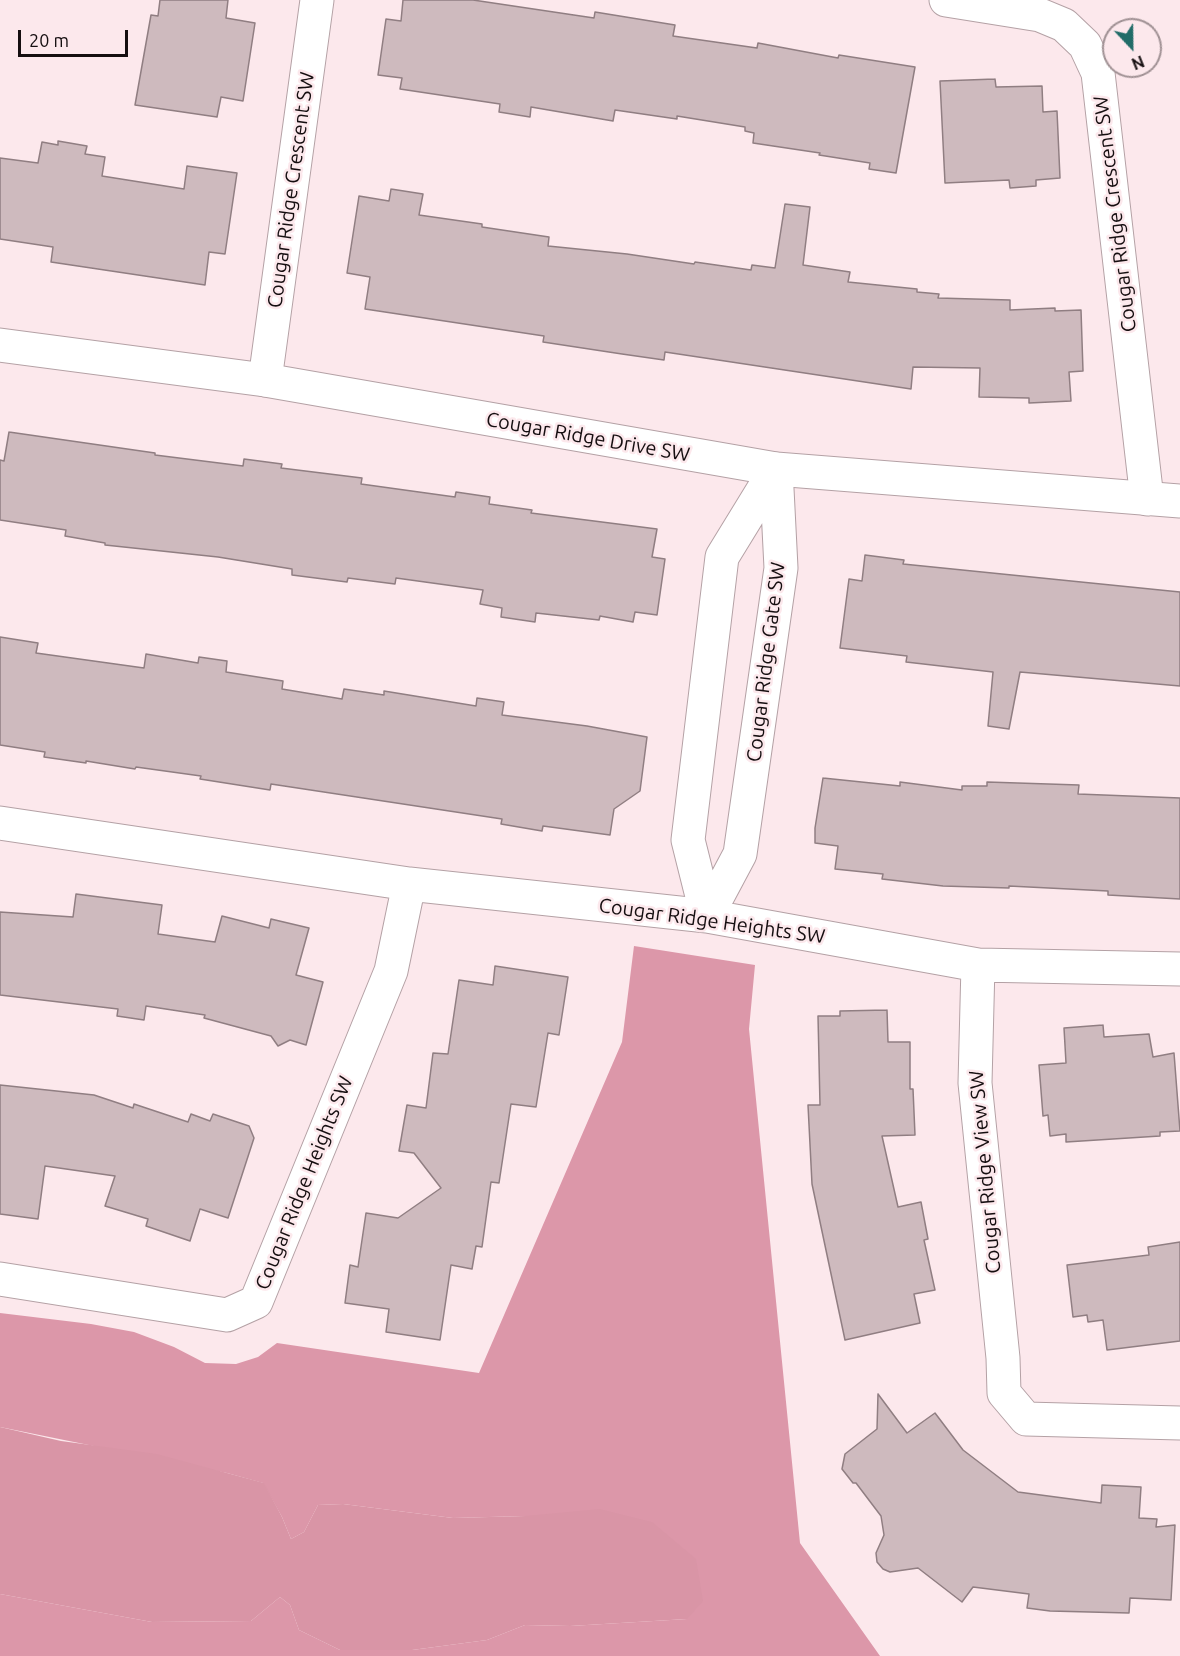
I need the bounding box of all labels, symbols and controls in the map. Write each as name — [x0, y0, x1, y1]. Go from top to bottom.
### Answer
scale bar — [21, 18, 130, 56]
north arrow — [1102, 18, 1162, 78]
text: 20 m — [29, 30, 69, 50]
text: N — [1129, 52, 1147, 73]
street label: Cougar Ridge Crescent SW — [263, 70, 319, 310]
street label: Cougar Ridge Crescent SW — [1089, 94, 1141, 334]
street label: Cougar Ridge Drive SW — [484, 407, 692, 467]
street label: Cougar Ridge Gate SW — [742, 561, 790, 763]
street label: Cougar Ridge Heights SW — [597, 893, 827, 949]
street label: Cougar Ridge View SW — [964, 1069, 1006, 1275]
street label: Cougar Ridge Heights SW — [250, 1073, 358, 1293]

